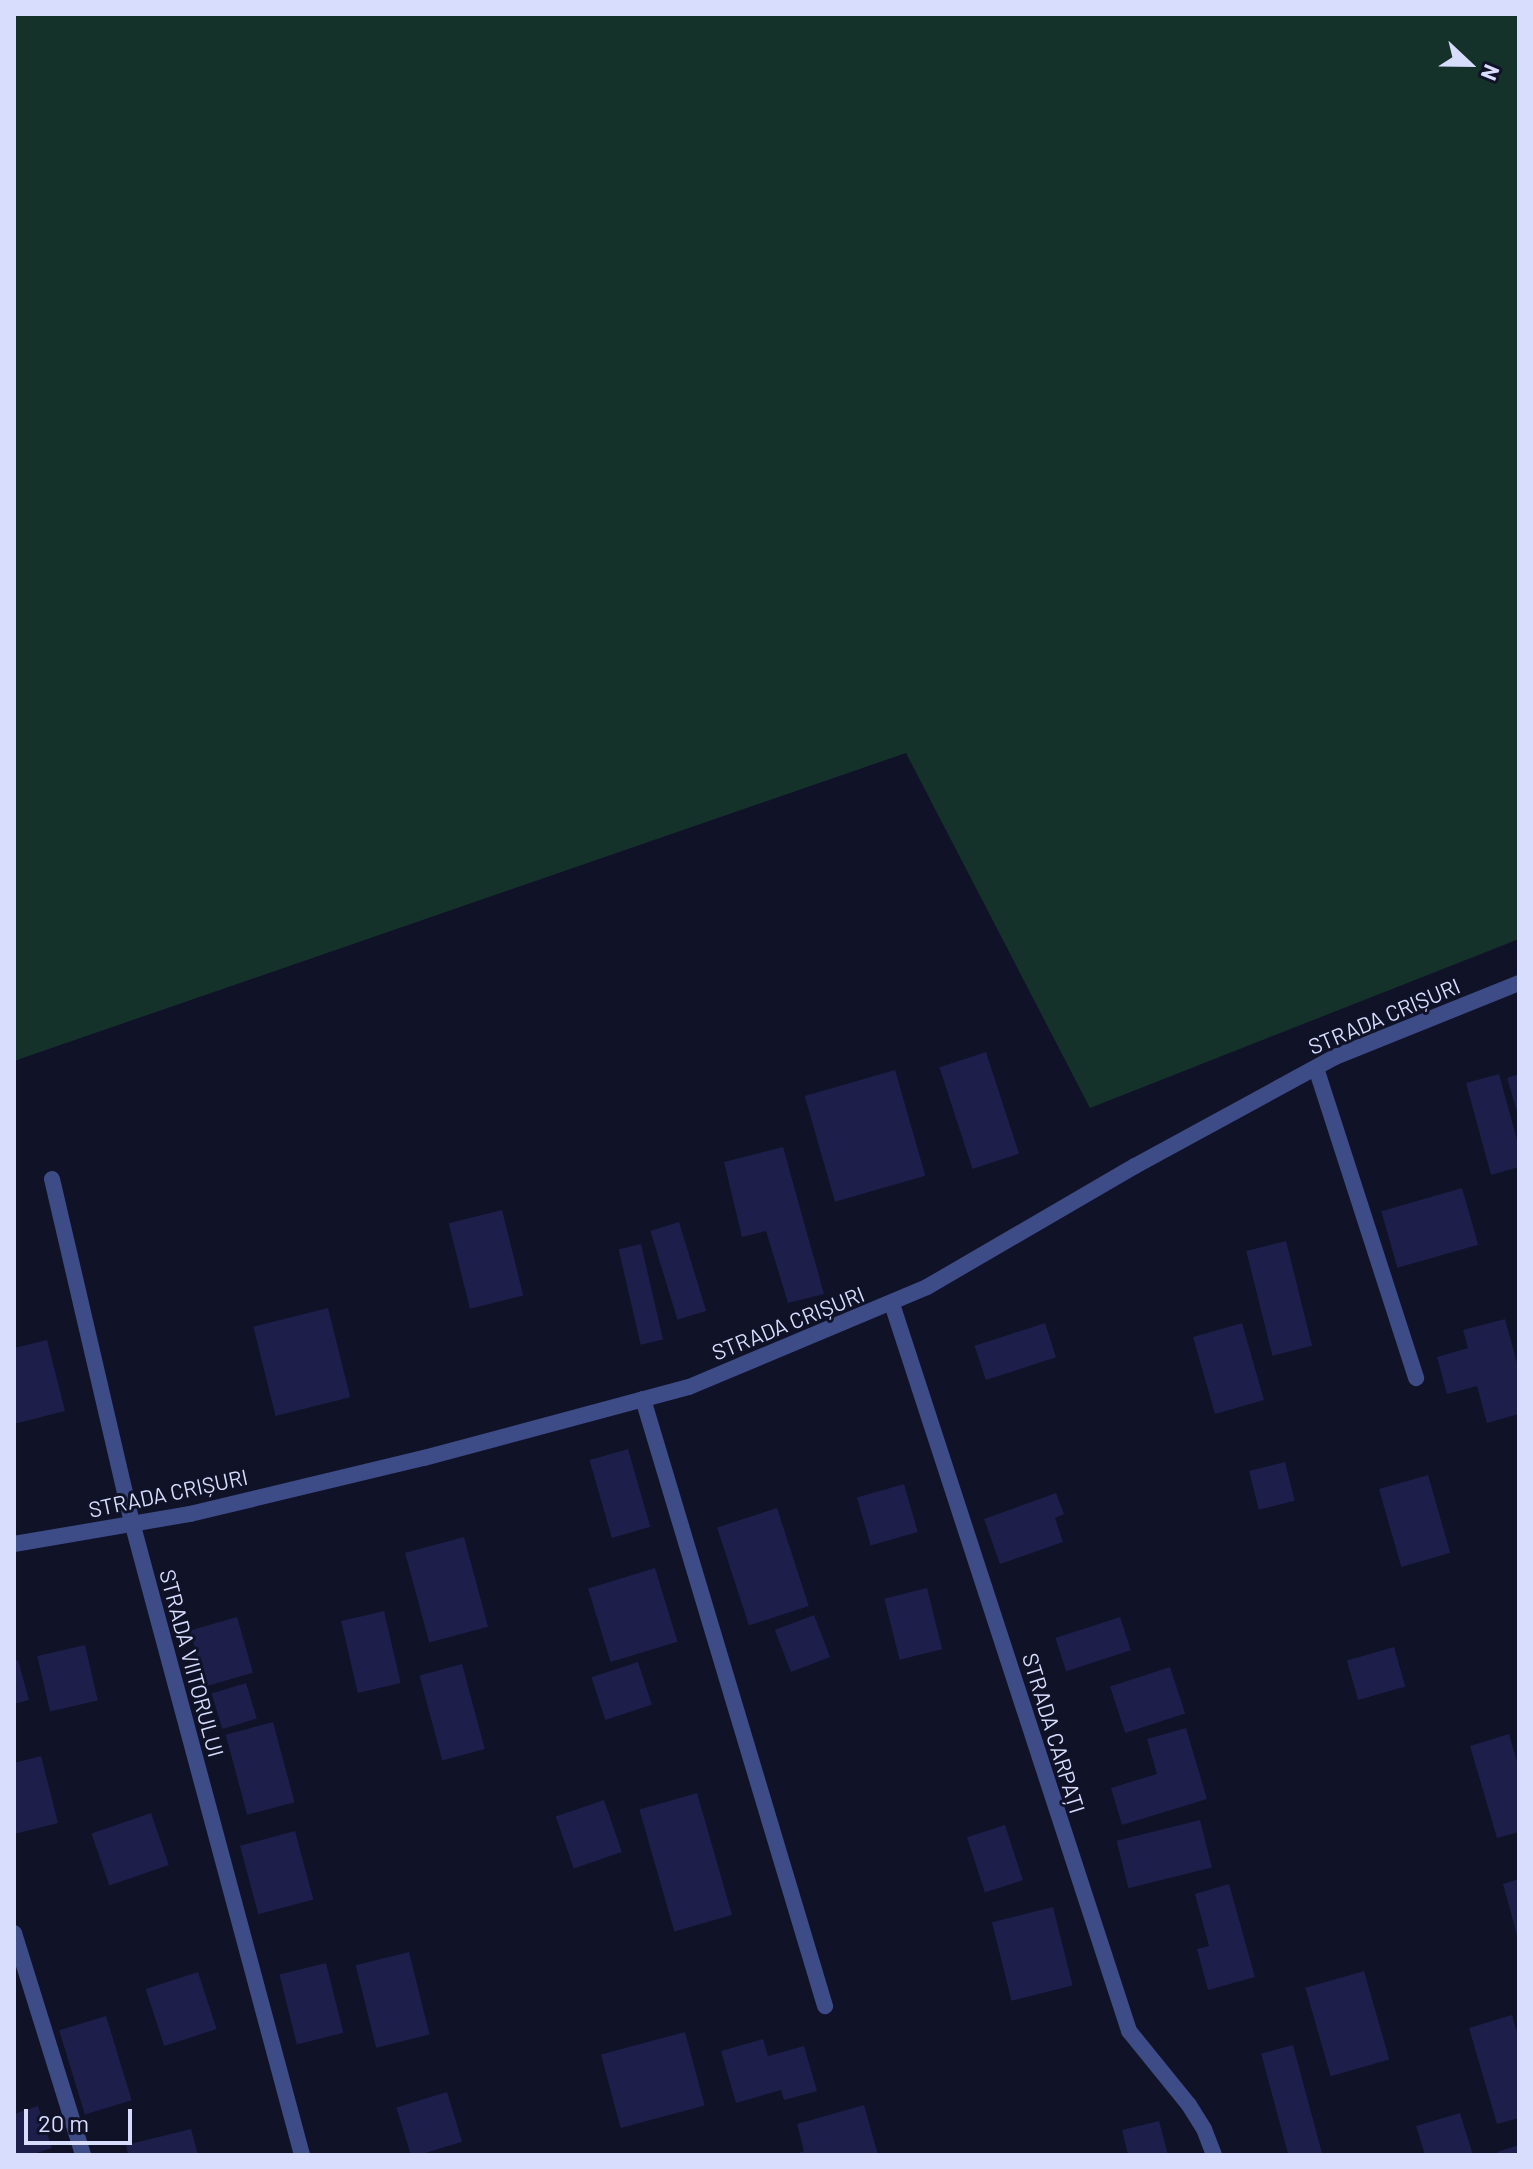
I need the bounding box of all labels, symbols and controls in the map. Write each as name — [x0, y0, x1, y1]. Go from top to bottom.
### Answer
north arrow — [1429, 24, 1509, 104]
text: N — [1476, 61, 1506, 85]
street label: STRADA CRIȘURI — [1304, 972, 1464, 1060]
street label: STRADA CRIȘURI — [708, 1280, 868, 1366]
street label: STRADA CRIȘURI — [86, 1463, 250, 1523]
street label: STRADA VIITORULUI — [154, 1566, 230, 1760]
street label: STRADA CARPAȚI — [1017, 1650, 1091, 1816]
scale bar — [28, 2093, 136, 2143]
text: 20 m — [38, 2108, 89, 2137]

